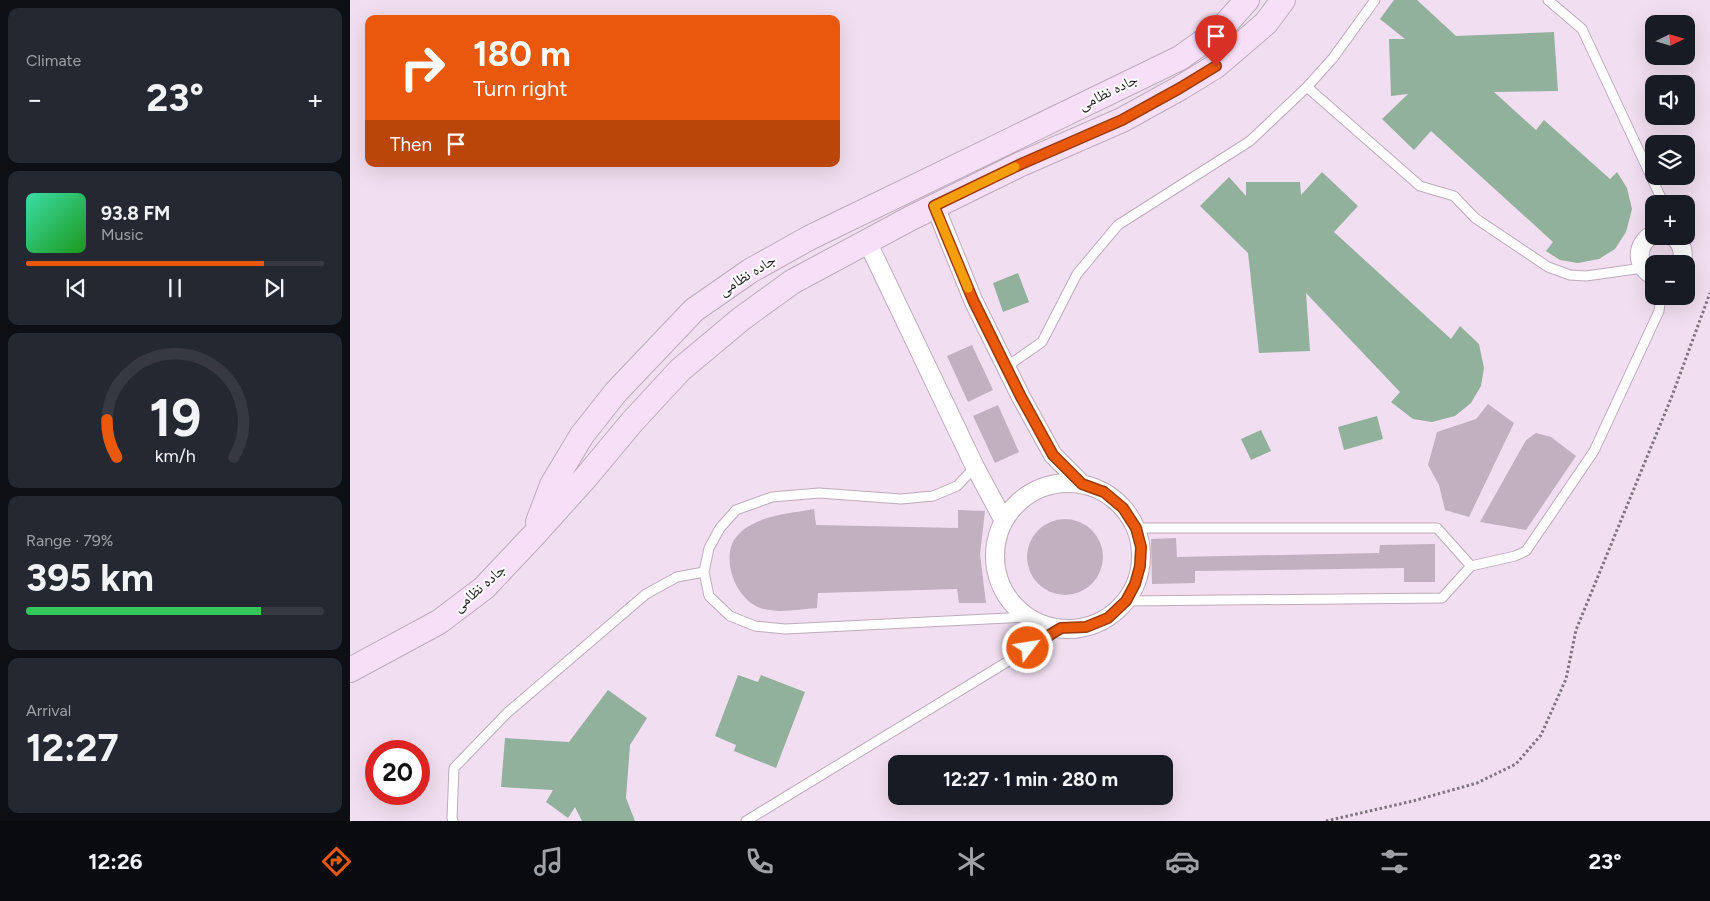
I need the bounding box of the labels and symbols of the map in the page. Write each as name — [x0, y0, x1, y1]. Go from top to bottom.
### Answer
pin — [1195, 15, 1237, 66]
north arrow — [1645, 15, 1695, 65]
street label: جاده نظامی — [1075, 70, 1141, 115]
street label: جاده نظامی — [715, 250, 780, 300]
street label: جاده نظامی — [449, 560, 510, 616]
position arrow — [1001, 621, 1053, 673]
speed limit sign: 20 — [365, 740, 430, 805]

